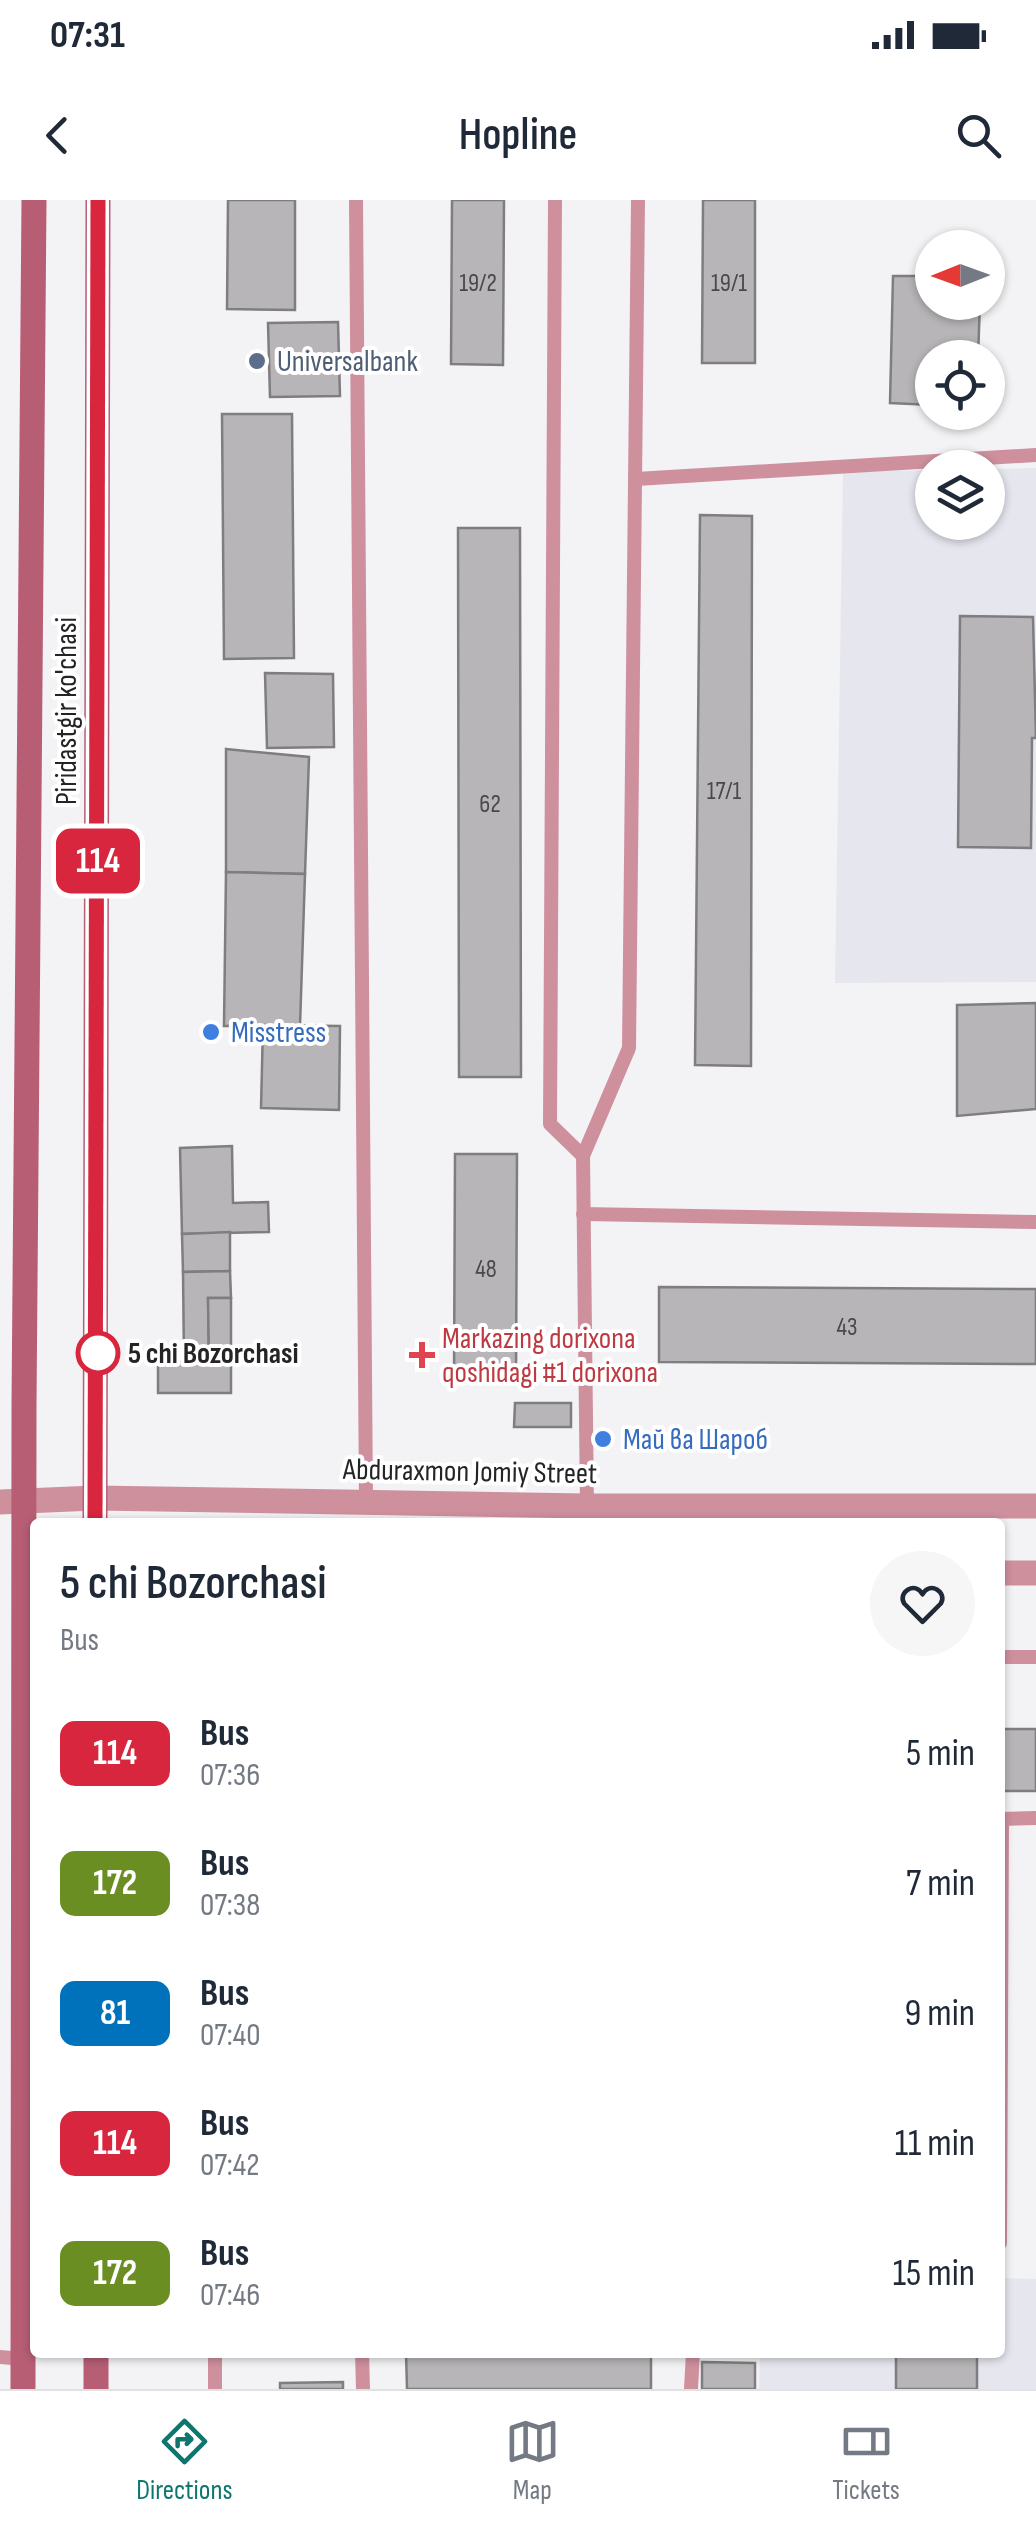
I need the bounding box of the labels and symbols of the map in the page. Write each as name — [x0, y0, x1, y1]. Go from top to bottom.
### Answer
north arrow — [915, 230, 1005, 320]
house number: 19/2 — [459, 268, 497, 299]
house number: 19/1 — [711, 268, 747, 299]
place label: Universalbank — [277, 344, 418, 380]
marker: Universalbank — [246, 350, 268, 372]
street label: Piridastgir ko'chasi — [49, 617, 85, 805]
house number: 17/1 — [707, 776, 742, 807]
house number: 62 — [479, 789, 501, 820]
line badge: 114 — [41, 828, 156, 894]
place label: Misstress — [231, 1015, 326, 1051]
marker: Misstress — [200, 1021, 222, 1043]
house number: 48 — [475, 1254, 497, 1285]
house number: 43 — [836, 1312, 858, 1343]
place label: Markazing dorixona qoshidagi #1 dorixona — [442, 1321, 658, 1391]
marker: 5 chi Bozorchasi — [77, 1332, 119, 1374]
place label: 5 chi Bozorchasi — [128, 1336, 299, 1372]
marker: Markazing dorixona qoshidagi #1 dorixona — [411, 1344, 433, 1366]
place label: Май ва Шароб — [623, 1422, 768, 1458]
marker: Май ва Шароб — [592, 1428, 614, 1450]
street label: Abduraxmon Jomiy Street — [342, 1452, 597, 1492]

